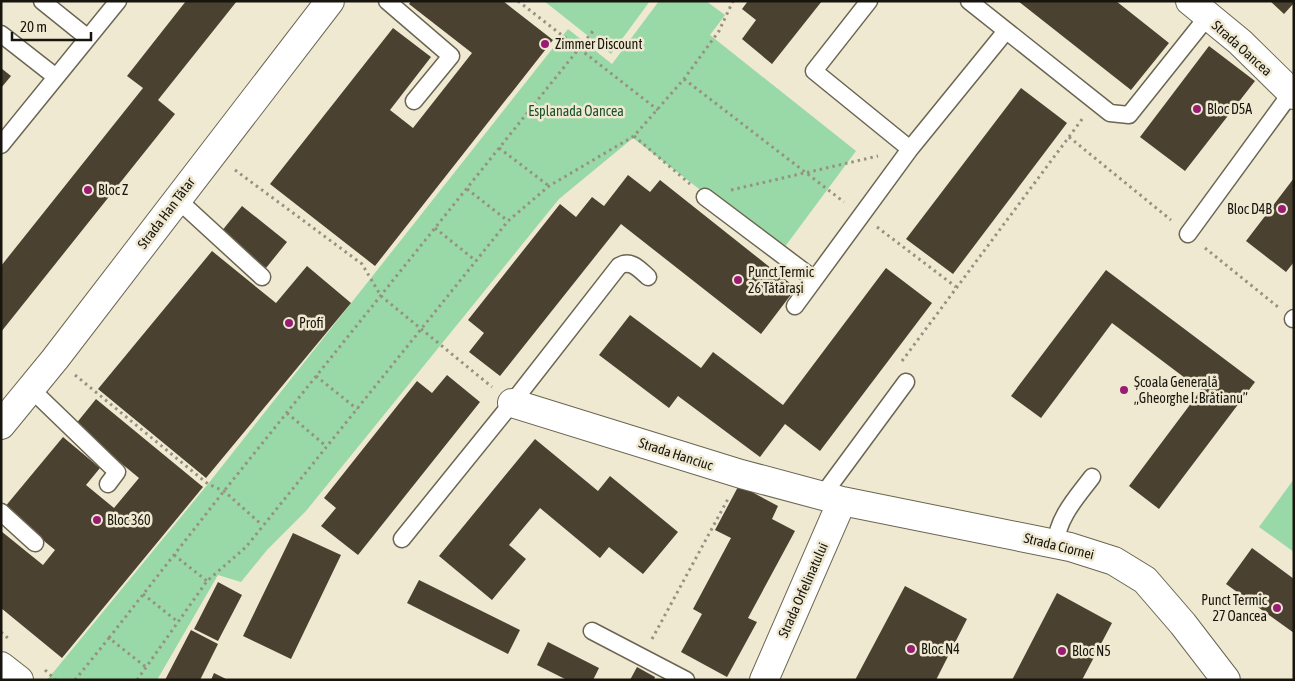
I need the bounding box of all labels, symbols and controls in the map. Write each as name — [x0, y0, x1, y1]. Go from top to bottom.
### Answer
scale bar — [12, 10, 91, 42]
street label: Strada Oancea — [1209, 17, 1275, 79]
text: 20 m — [20, 18, 47, 35]
place label: Zimmer Discount — [555, 36, 642, 52]
marker: Zimmer Discount — [539, 38, 551, 50]
place label: Bloc D5A — [1207, 101, 1252, 117]
park label: Esplanada Oancea — [528, 103, 624, 119]
marker: Bloc D5A — [1191, 103, 1203, 115]
street label: Strada Han Tătar — [134, 174, 198, 252]
place label: Bloc Z — [98, 182, 128, 198]
marker: Bloc Z — [82, 184, 94, 196]
place label: Bloc D4B — [1227, 201, 1272, 217]
marker: Bloc D4B — [1276, 203, 1288, 215]
place label: Punct Termic 26 Tătărași — [748, 264, 815, 296]
marker: Punct Termic 26 Tătărași — [732, 274, 744, 286]
place label: Profi — [299, 315, 324, 331]
marker: Profi — [283, 317, 295, 329]
place label: Școala Generală „Gheorghe I. Brătianu” — [1134, 374, 1248, 406]
marker: Școala Generală „Gheorghe I. Brătianu” — [1118, 384, 1130, 396]
street label: Strada Hanciuc — [637, 434, 716, 474]
place label: Bloc 360 — [107, 512, 151, 528]
marker: Bloc 360 — [91, 514, 103, 526]
street label: Strada Ciornei — [1022, 530, 1096, 562]
street label: Strada Orfelinatului — [775, 540, 831, 640]
place label: Punct Termic 27 Oancea — [1201, 592, 1268, 624]
marker: Punct Termic 27 Oancea — [1271, 602, 1283, 614]
place label: Bloc N4 — [921, 641, 960, 657]
marker: Bloc N4 — [905, 643, 917, 655]
place label: Bloc N5 — [1072, 643, 1111, 659]
marker: Bloc N5 — [1056, 645, 1068, 657]

